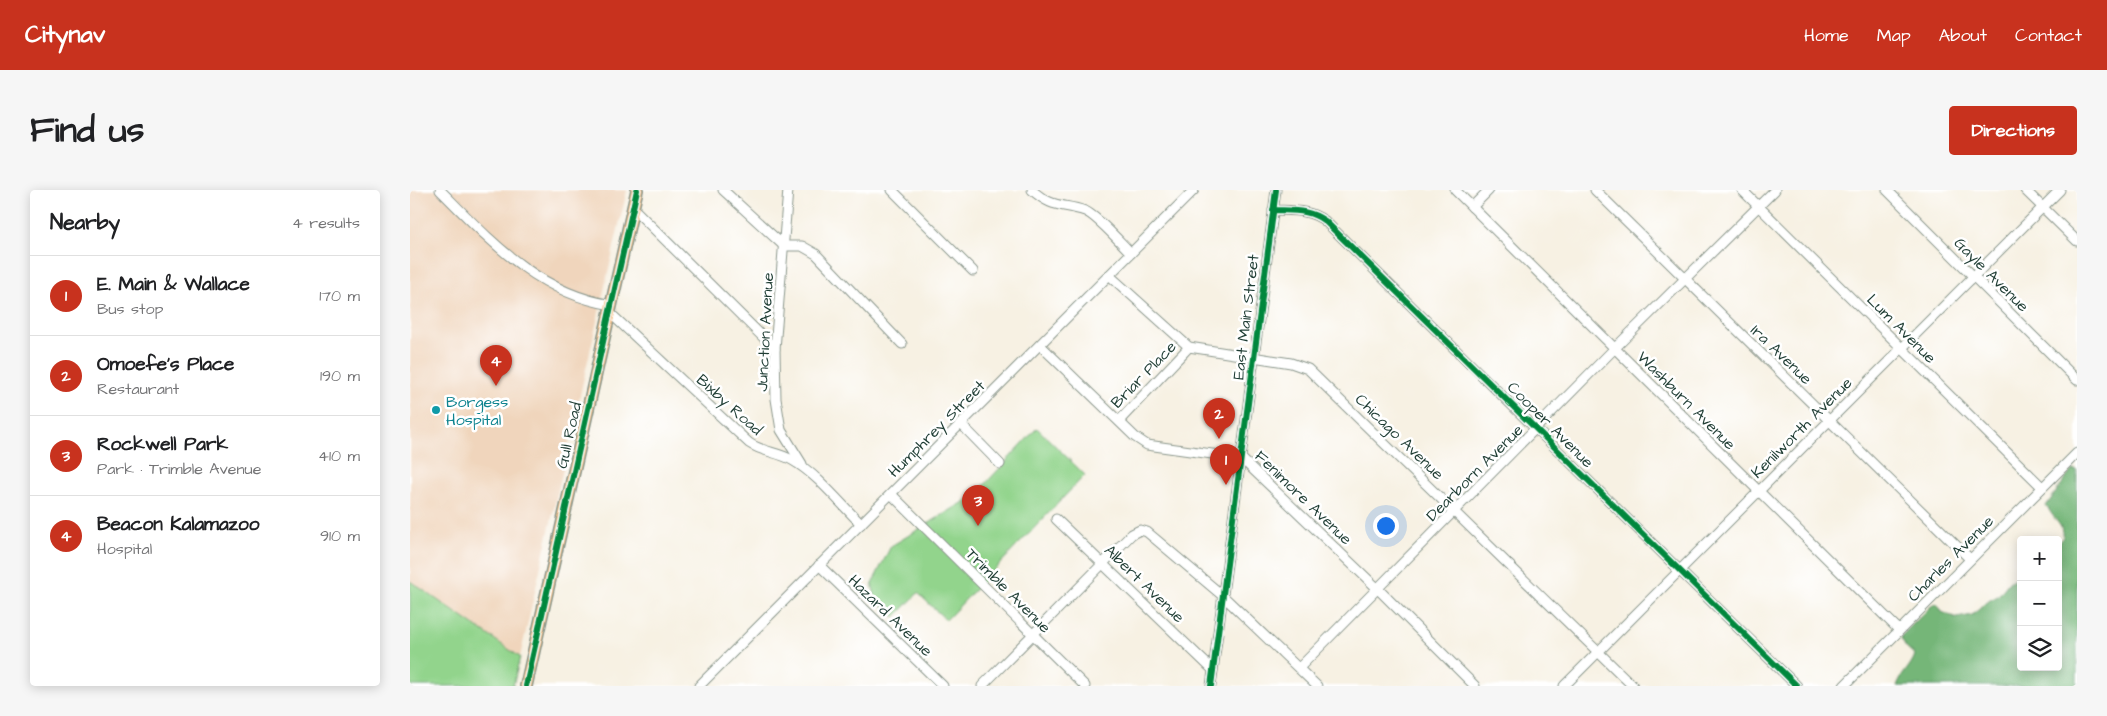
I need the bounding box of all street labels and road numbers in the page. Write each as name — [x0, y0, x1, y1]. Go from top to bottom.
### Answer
street label: Gayle Avenue — [1948, 232, 2034, 318]
street label: East Main Street — [1227, 253, 1265, 381]
street label: Junction Avenue — [751, 272, 779, 392]
street label: Lum Avenue — [1862, 289, 1941, 369]
street label: Ira Avenue — [1746, 320, 1817, 390]
street label: Briar Place — [1106, 336, 1182, 413]
street label: Washburn Avenue — [1632, 346, 1741, 455]
street label: Bixby Road — [691, 369, 767, 441]
street label: Kenilworth Avenue — [1746, 372, 1857, 483]
street label: Humphrey Street — [883, 375, 991, 483]
street label: Cooper Avenue — [1502, 377, 1599, 473]
street label: Chicago Avenue — [1349, 389, 1449, 486]
street label: Gull Road — [551, 400, 587, 471]
street label: Dearborn Avenue — [1421, 419, 1528, 526]
street label: Fenimore Avenue — [1250, 446, 1357, 550]
street label: Charles Avenue — [1903, 510, 1999, 607]
street label: Albert Avenue — [1099, 540, 1190, 628]
street label: Trimble Avenue — [961, 543, 1056, 638]
street label: Hazard Avenue — [843, 570, 938, 662]

